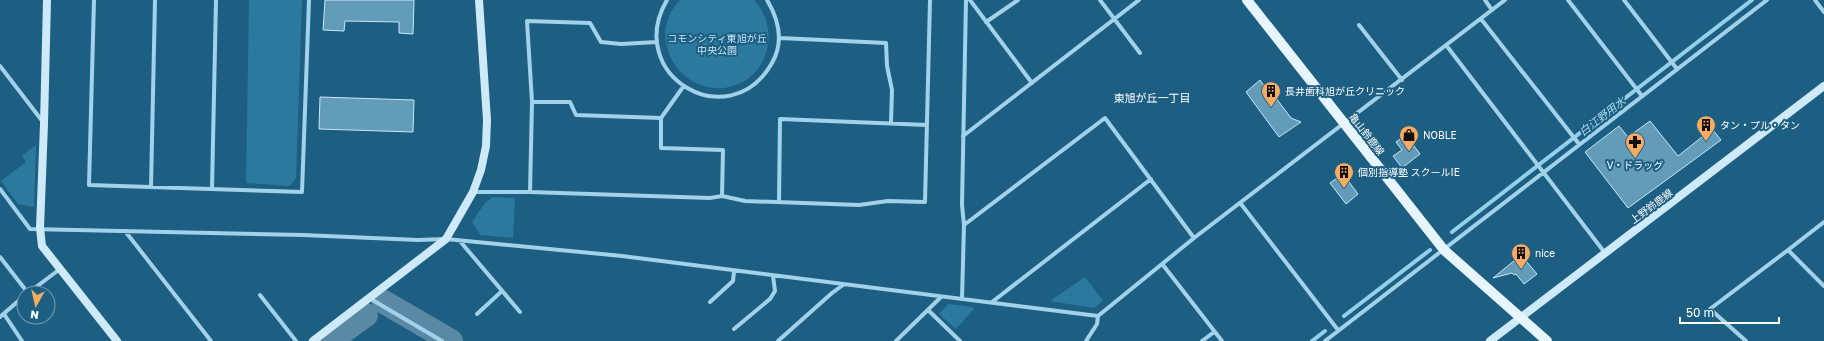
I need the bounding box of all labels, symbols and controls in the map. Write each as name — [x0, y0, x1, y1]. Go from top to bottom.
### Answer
park label: コモンシティ東旭が丘 中央公園 — [667, 32, 767, 56]
building icon: 長井歯科旭が丘クリニック — [1260, 80, 1282, 108]
place label: 長井歯科旭が丘クリニック — [1285, 85, 1405, 97]
district label: 東旭が丘一丁目 — [1114, 91, 1191, 104]
water label: 白江野用水 — [1576, 93, 1628, 138]
street label: 亀山鈴鹿線 — [1347, 111, 1387, 157]
building icon: タン・プル・タン — [1695, 114, 1717, 142]
place label: タン・プル・タン — [1720, 119, 1800, 131]
shop icon: NOBLE — [1398, 124, 1420, 152]
place label: NOBLE — [1423, 129, 1457, 141]
pharmacy icon: V・ドラッグ — [1624, 131, 1646, 159]
place label: V・ドラッグ — [1607, 159, 1663, 171]
building icon: 個別指導塾 スクールIE — [1333, 161, 1355, 189]
place label: 個別指導塾 スクールIE — [1357, 166, 1460, 178]
street label: 上野鈴鹿線 — [1627, 186, 1675, 226]
building icon: nice — [1510, 242, 1532, 270]
place label: nice — [1535, 247, 1555, 259]
north arrow — [16, 285, 56, 325]
scale bar — [1680, 299, 1779, 325]
text: 50 m — [1686, 305, 1714, 320]
text: N — [29, 308, 40, 322]

